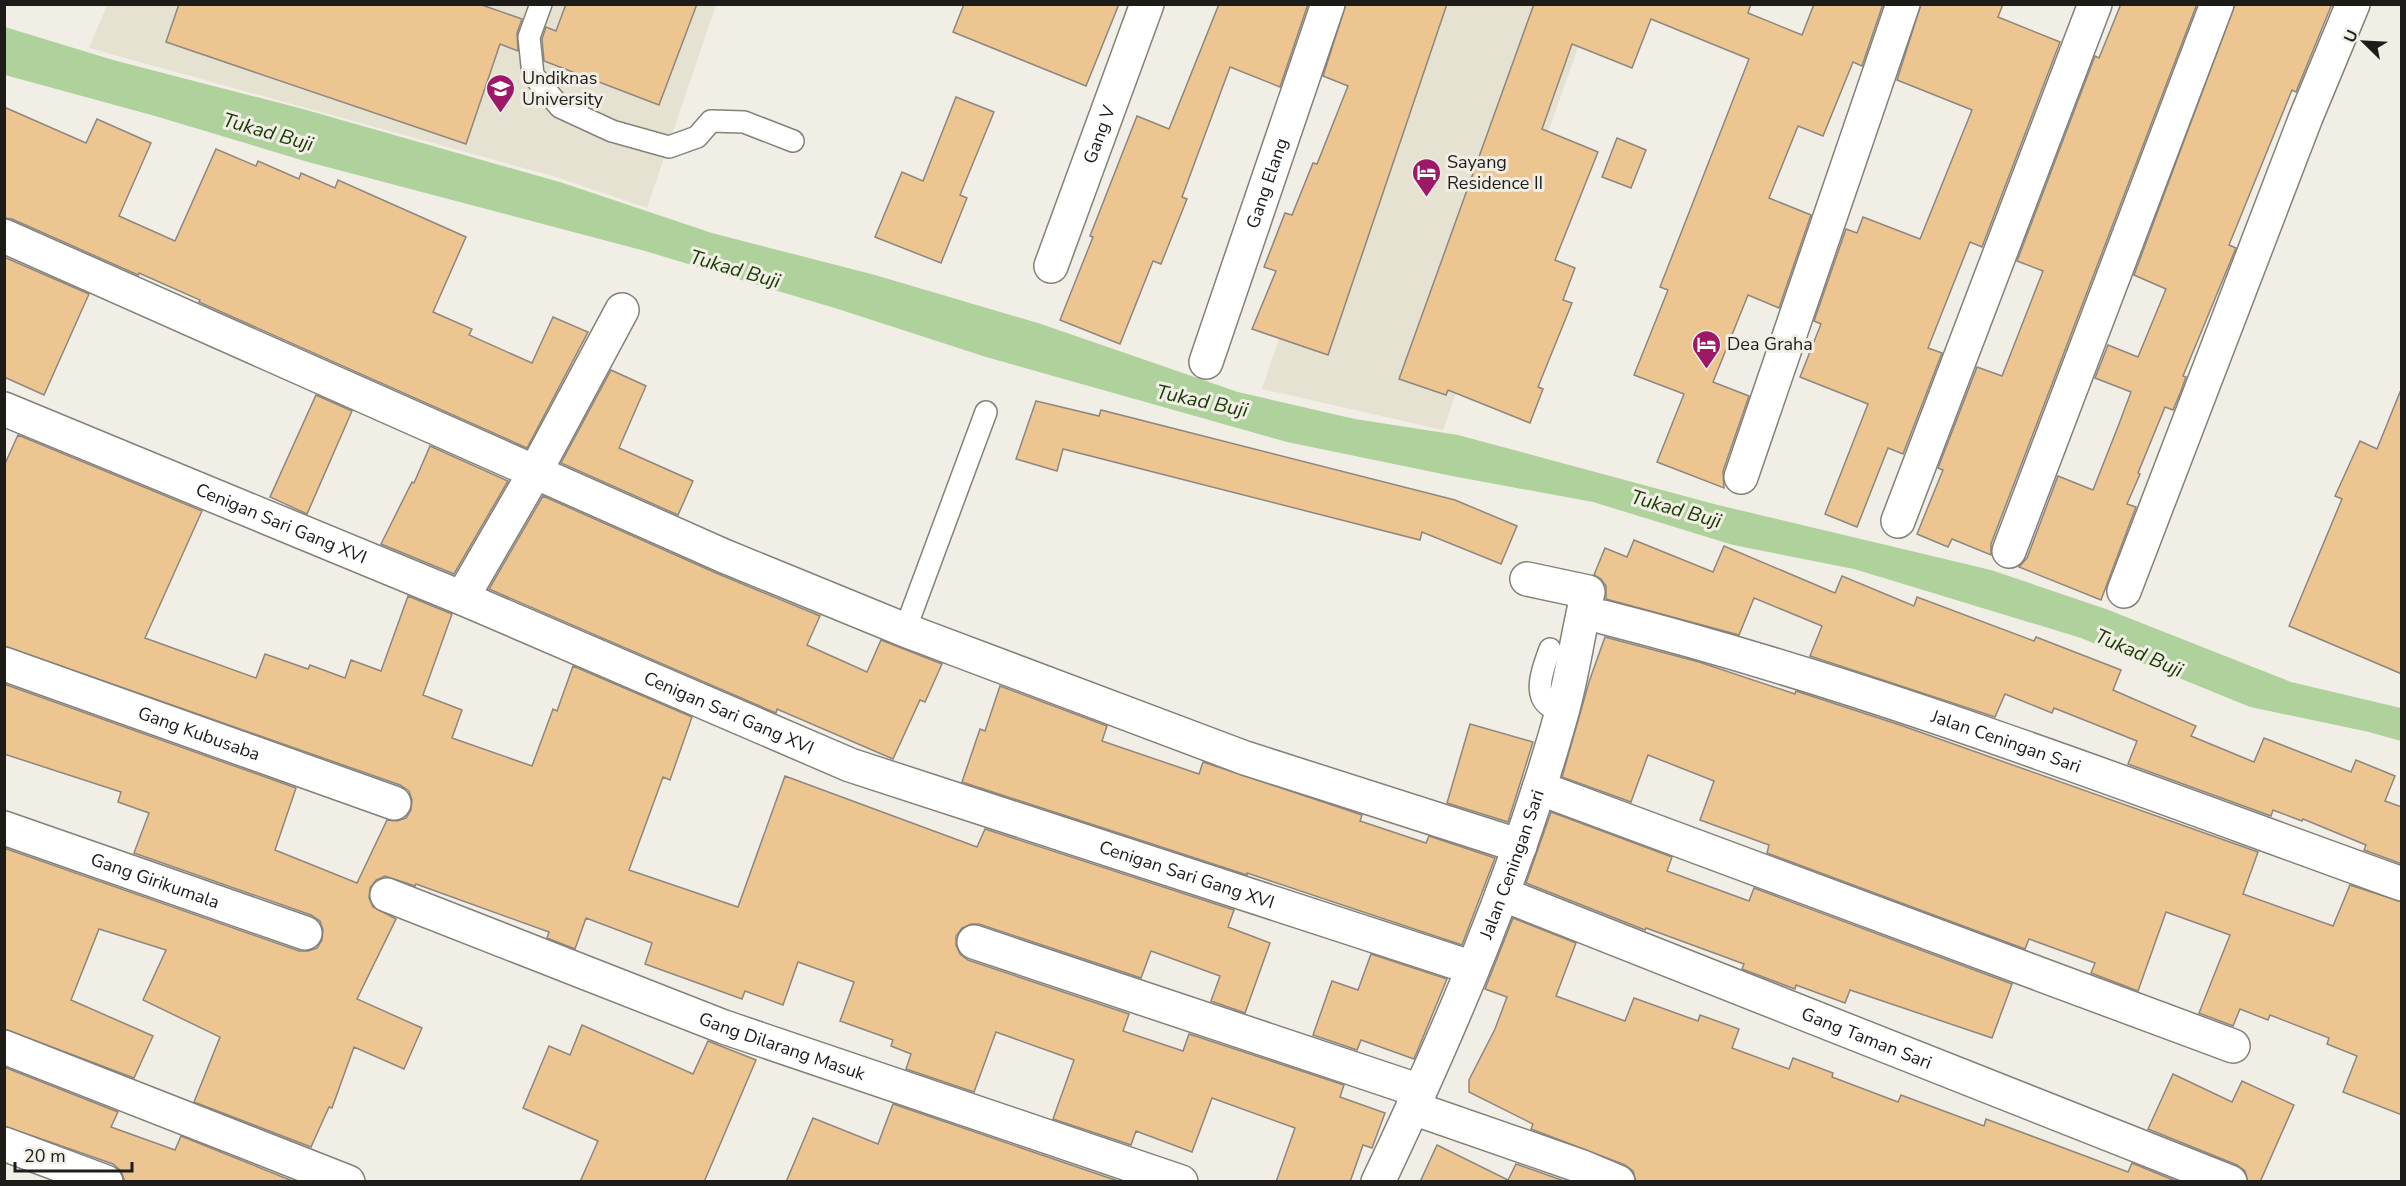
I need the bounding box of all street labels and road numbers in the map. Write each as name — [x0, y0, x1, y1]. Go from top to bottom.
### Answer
street label: Gang V — [1077, 101, 1121, 167]
street label: Gang Elang — [1240, 135, 1294, 232]
street label: Cenigan Sari Gang XVI — [192, 477, 370, 569]
street label: Cenigan Sari Gang XVI — [640, 666, 818, 760]
street label: Gang Kubusaba — [135, 701, 263, 766]
street label: Jalan Ceningan Sari — [1927, 704, 2084, 778]
street label: Jalan Ceningan Sari — [1474, 787, 1550, 943]
street label: Cenigan Sari Gang XVI — [1096, 835, 1277, 914]
street label: Gang Girikumala — [87, 847, 223, 914]
street label: Gang Taman Sari — [1798, 1002, 1935, 1075]
street label: Gang Dilarang Masuk — [695, 1006, 869, 1086]

